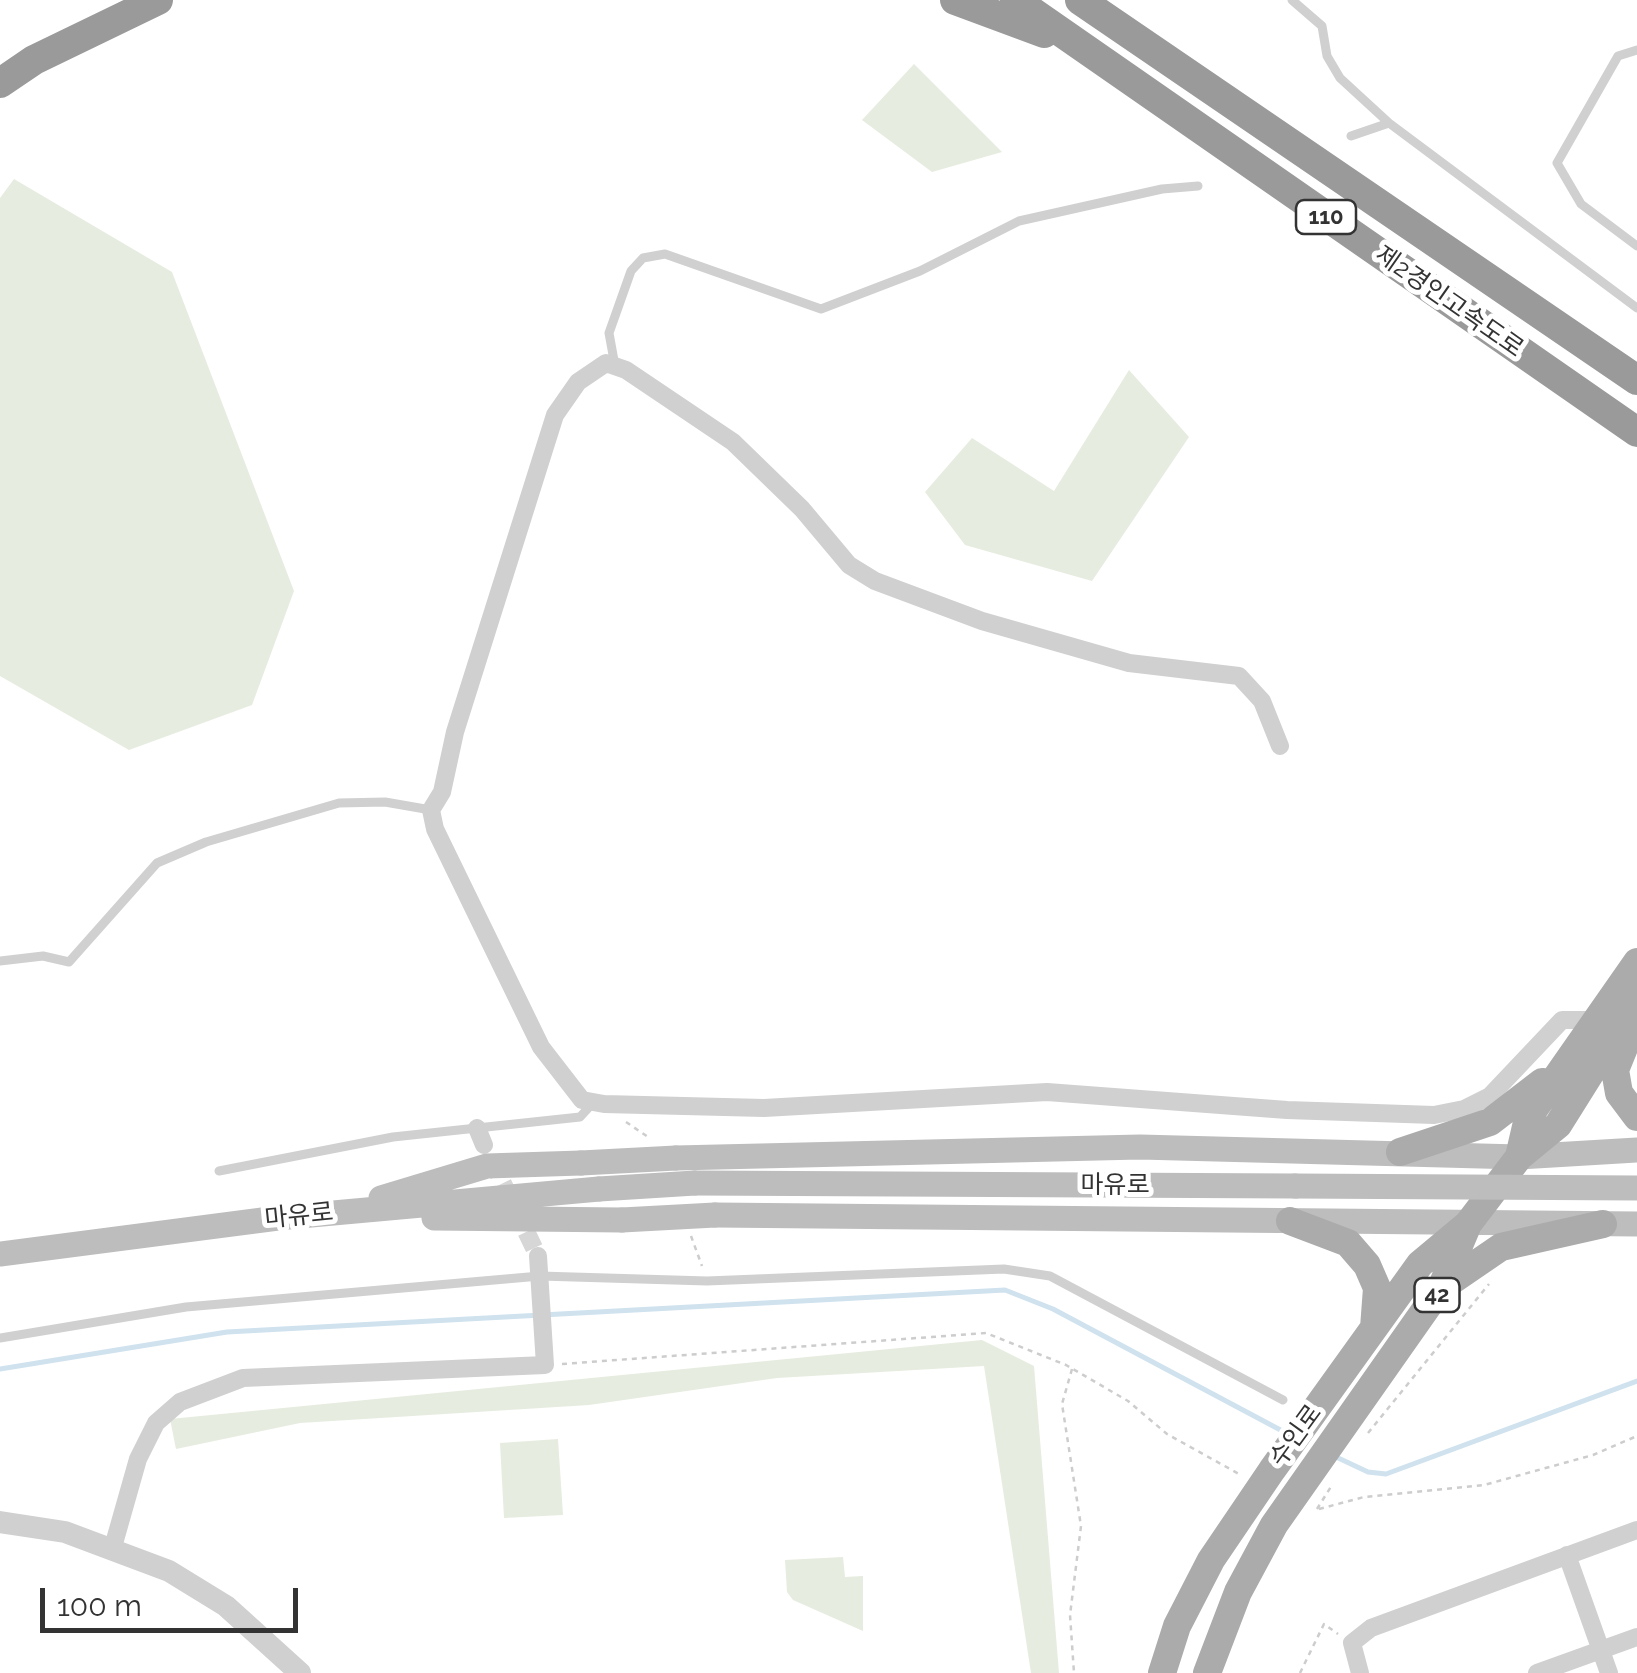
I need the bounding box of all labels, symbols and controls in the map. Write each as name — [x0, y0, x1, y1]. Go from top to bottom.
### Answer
road number: 110 — [1296, 200, 1356, 234]
street label: 제2경인고속도로 — [1369, 240, 1529, 364]
street label: 마유로 — [1081, 1170, 1149, 1200]
street label: 마유로 — [263, 1197, 335, 1235]
road number: 42 — [1414, 1278, 1460, 1312]
street label: 수인로 — [1264, 1399, 1328, 1473]
scale bar — [45, 1568, 302, 1630]
text: 100 m — [57, 1588, 142, 1623]

